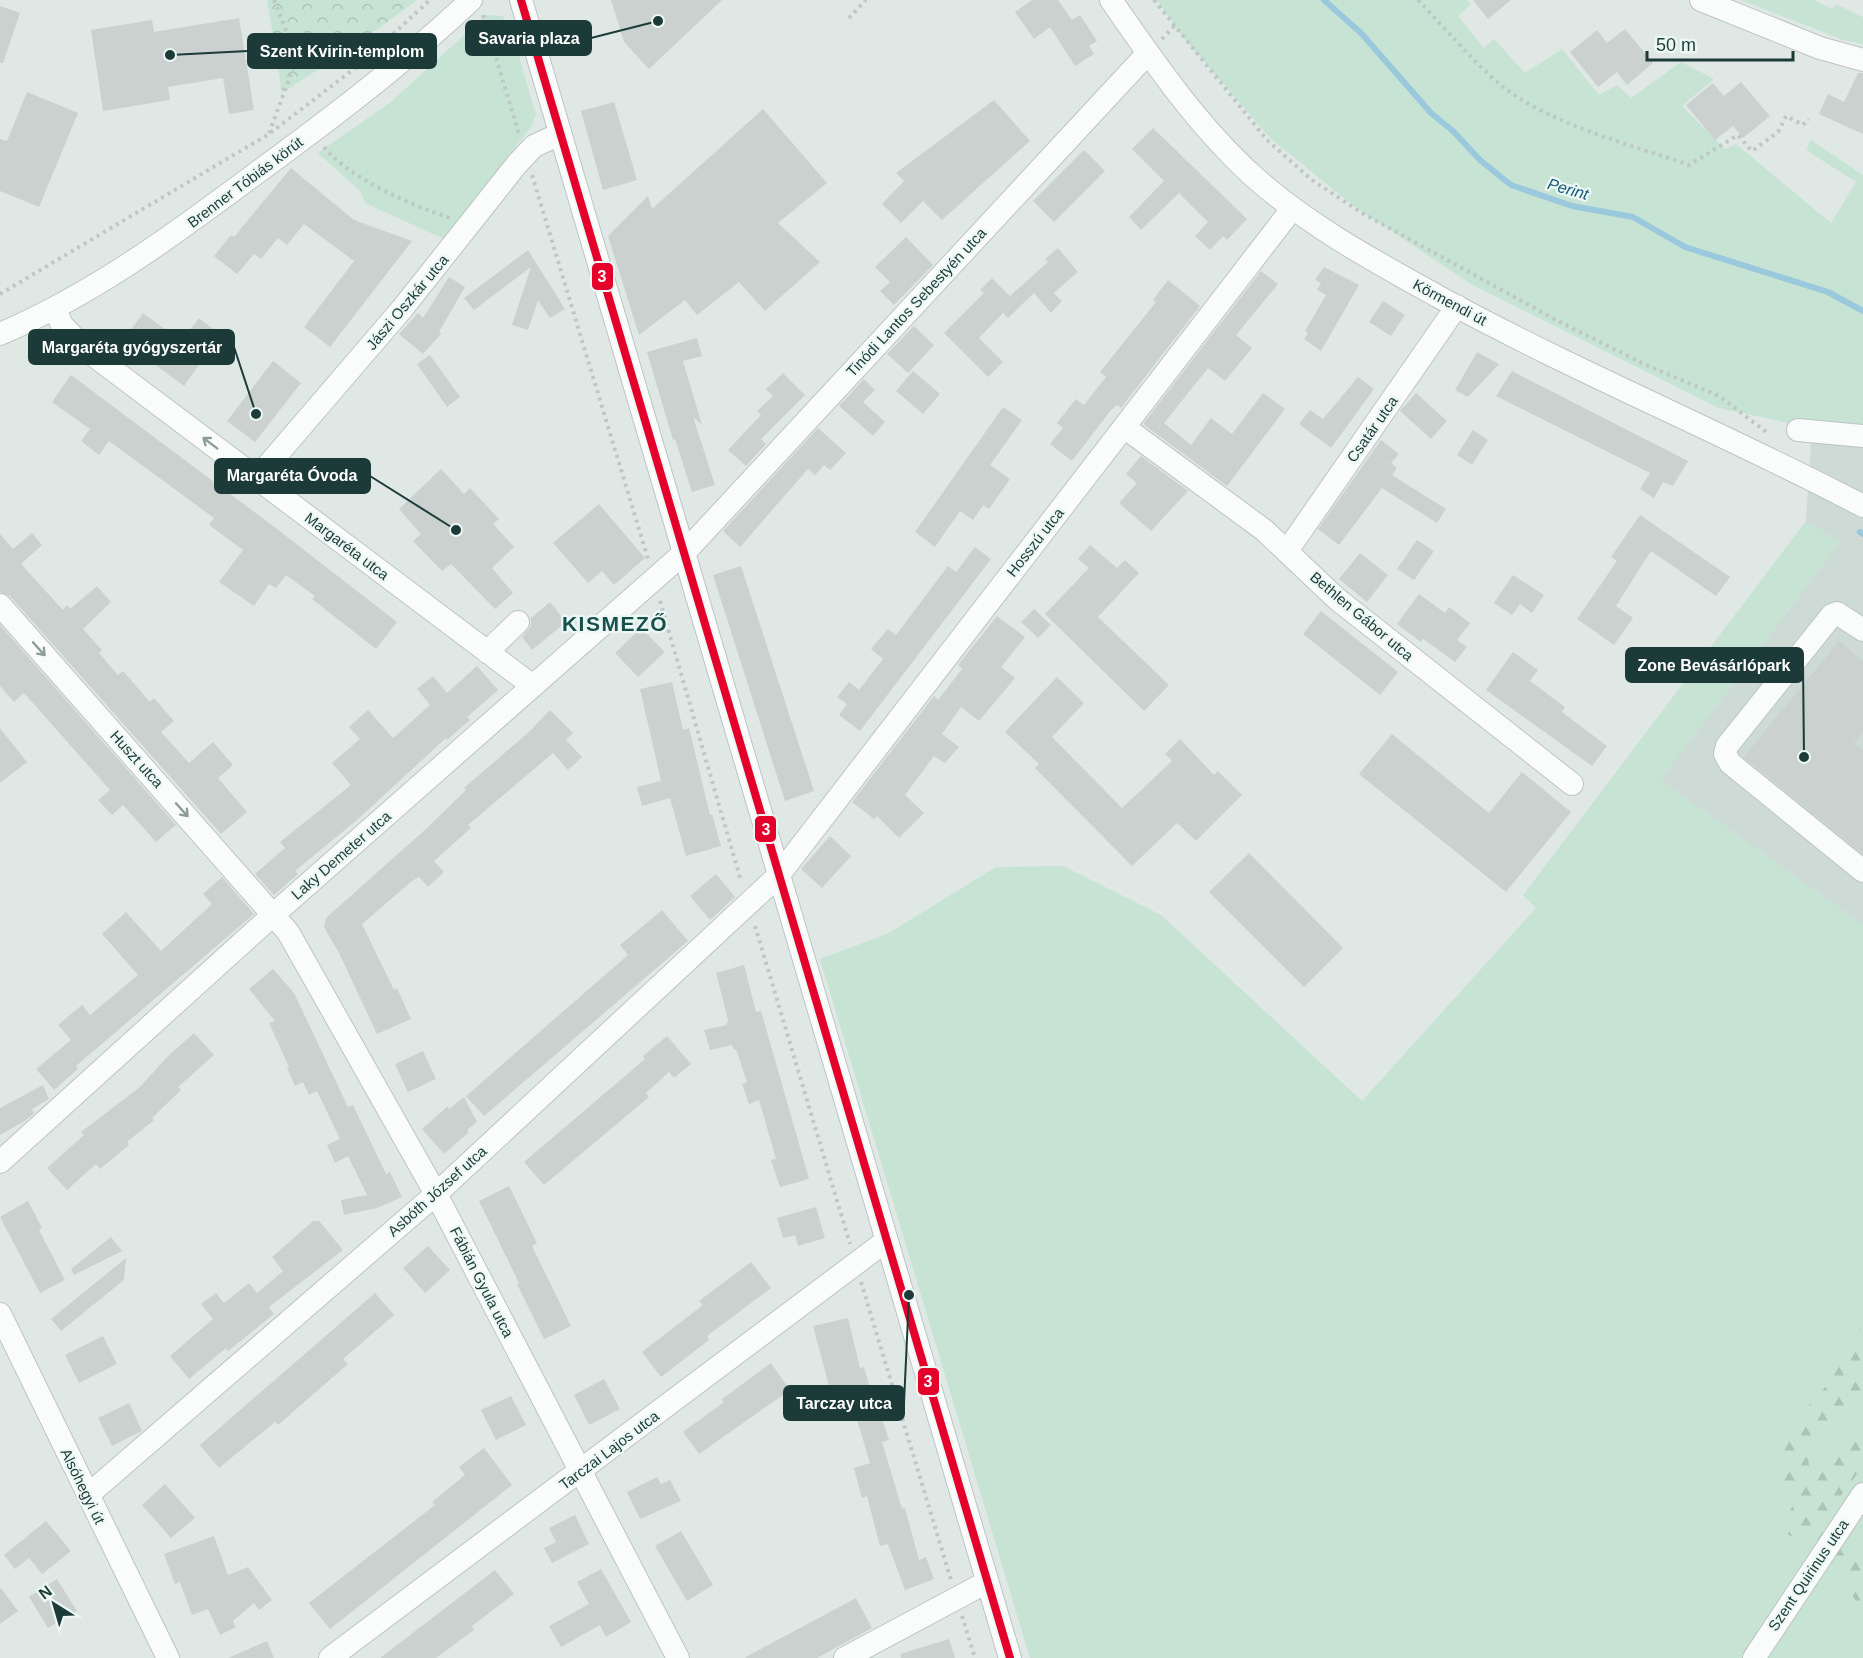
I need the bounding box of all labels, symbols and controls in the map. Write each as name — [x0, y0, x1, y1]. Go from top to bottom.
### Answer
callout: Savaria plaza — [466, 21, 591, 55]
scale bar — [1647, 24, 1792, 62]
text: Savaria plaza — [478, 30, 580, 47]
callout: Szent Kvirin-templom — [248, 34, 436, 68]
text: 50 m — [1656, 35, 1696, 55]
text: Szent Kvirin-templom — [260, 43, 424, 60]
street label: Brenner Tóbiás körút — [184, 133, 307, 231]
water label: Perint — [1546, 175, 1591, 203]
street label: Tinódi Lantos Sebestyén utca — [843, 224, 990, 380]
street label: Jászi Oszkár utca — [362, 251, 452, 353]
line badge: 3 — [591, 262, 614, 291]
text: 3 — [598, 268, 607, 285]
street label: Körmendi út — [1410, 276, 1490, 329]
callout: Margaréta gyógyszertár — [29, 330, 234, 364]
text: Margaréta gyógyszertár — [42, 339, 222, 356]
street label: Csatár utca — [1343, 392, 1401, 465]
one-way arrow — [203, 436, 219, 449]
callout: Margaréta Óvoda — [215, 459, 370, 493]
text: Margaréta Óvoda — [227, 466, 357, 484]
street label: Hosszú utca — [1003, 504, 1068, 580]
street label: Margaréta utca — [302, 509, 393, 584]
street label: Bethlen Gábor utca — [1307, 568, 1417, 664]
district label: KISMEZŐ — [562, 612, 668, 635]
one-way arrow — [32, 641, 46, 656]
callout: Zone Bevásárlópark — [1626, 648, 1803, 682]
text: Zone Bevásárlópark — [1638, 657, 1791, 674]
street label: Huszt utca — [107, 727, 167, 792]
one-way arrow — [175, 803, 189, 818]
street label: Laky Demeter utca — [288, 807, 395, 903]
line badge: 3 — [754, 815, 777, 843]
text: 3 — [762, 821, 771, 838]
street label: Asbóth József utca — [384, 1142, 490, 1240]
street label: Fábián Gyula utca — [447, 1224, 518, 1341]
line badge: 3 — [917, 1367, 940, 1396]
text: 3 — [924, 1373, 933, 1390]
callout: Tarczay utca — [784, 1386, 904, 1420]
text: Tarczay utca — [796, 1395, 892, 1412]
street label: Tarczai Lajos utca — [556, 1407, 663, 1493]
street label: Alsóhegyi út — [57, 1446, 109, 1527]
street label: Szent Quirinus utca — [1764, 1515, 1852, 1634]
north arrow — [24, 1574, 84, 1634]
text: N — [36, 1582, 55, 1603]

